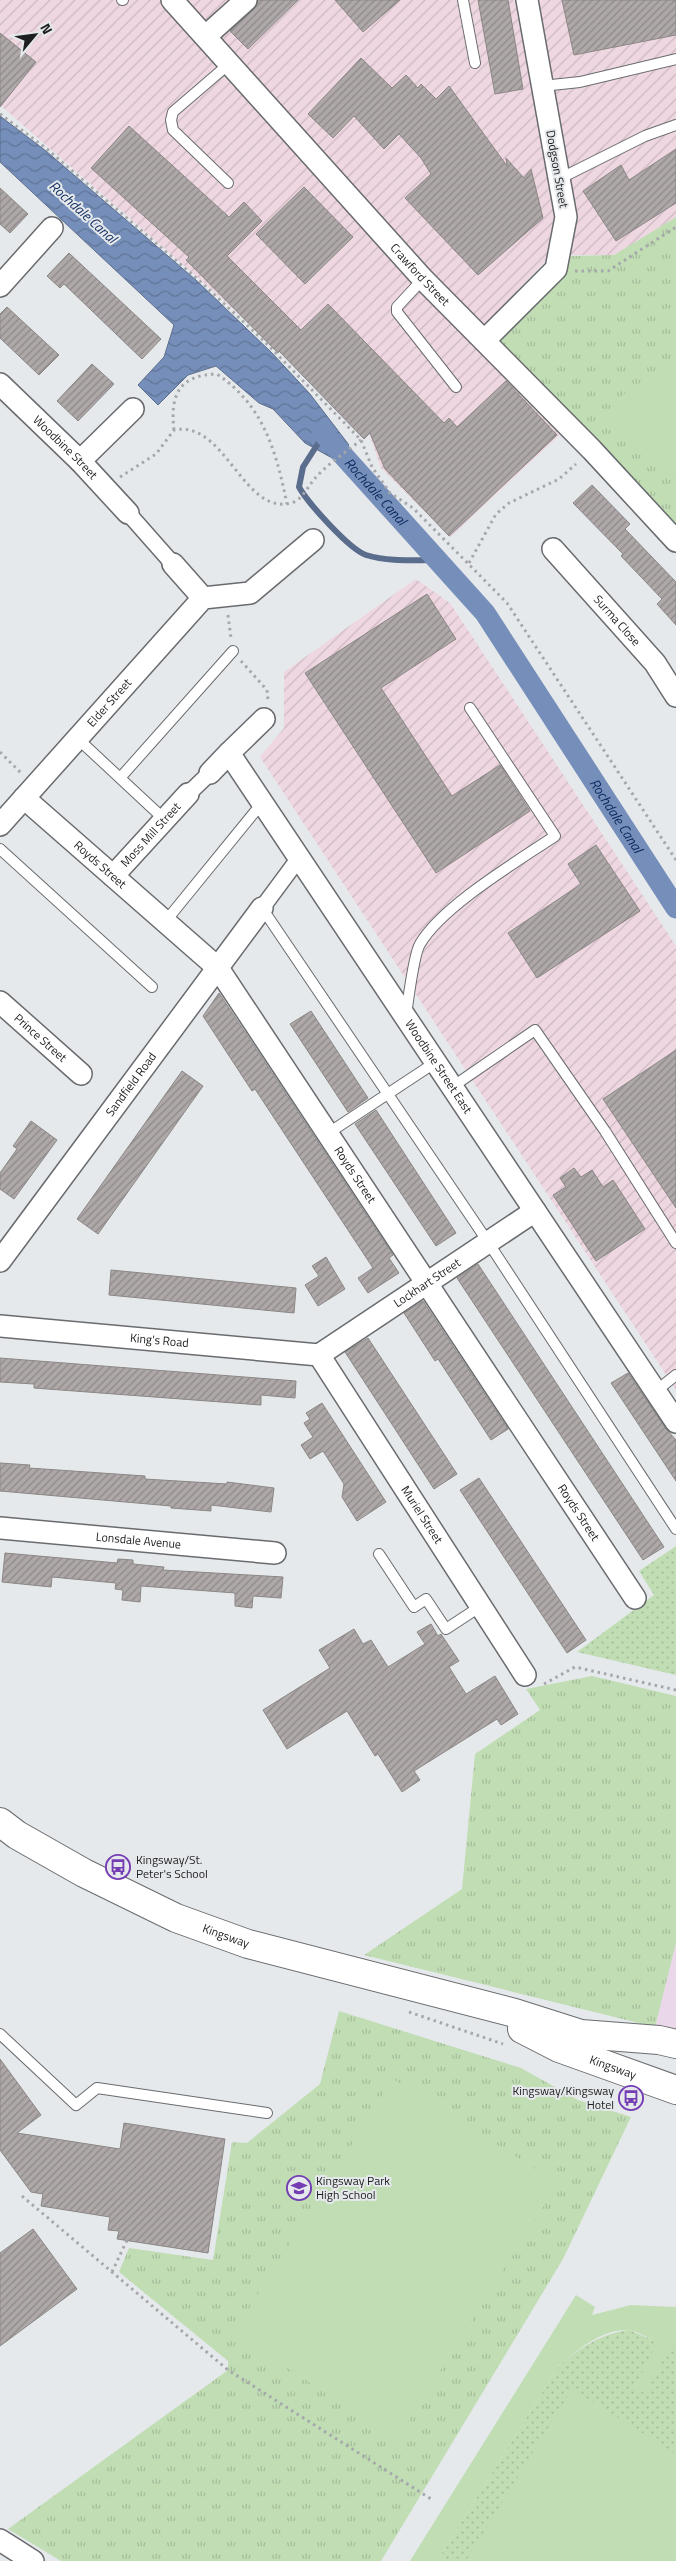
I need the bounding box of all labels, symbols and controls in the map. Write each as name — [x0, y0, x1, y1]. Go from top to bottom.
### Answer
north arrow — [10, 10, 60, 60]
text: N — [35, 19, 58, 38]
street label: Dodgson Street — [541, 129, 574, 210]
water label: Rochdale Canal — [45, 175, 123, 249]
street label: Crawford Street — [386, 239, 455, 311]
street label: Woodbine Street — [29, 411, 103, 484]
water label: Rochdale Canal — [340, 453, 413, 531]
street label: Surma Close — [589, 590, 645, 650]
street label: Elder Street — [82, 673, 136, 731]
water label: Rochdale Canal — [585, 774, 650, 858]
street label: Moss Mill Street — [116, 797, 186, 871]
street label: Royds Street — [70, 836, 132, 893]
street label: Prince Street — [10, 1009, 72, 1067]
street label: Woodbine Street East — [401, 1015, 478, 1118]
street label: Sandfield Road — [100, 1048, 161, 1120]
street label: Royds Street — [330, 1142, 382, 1207]
street label: Lockhart Street — [389, 1253, 465, 1312]
street label: King's Road — [129, 1328, 190, 1352]
street label: Royds Street — [553, 1480, 605, 1545]
street label: Muriel Street — [396, 1482, 448, 1548]
street label: Lonsdale Avenue — [95, 1527, 182, 1553]
place label: Kingsway/St. Peter's School — [136, 1850, 208, 1883]
bus stop icon: Kingsway/St. Peter's School — [105, 1854, 131, 1880]
street label: Kingsway — [200, 1918, 252, 1953]
street label: Kingsway — [587, 2050, 639, 2084]
place label: Kingsway/Kingsway Hotel — [512, 2081, 614, 2114]
bus stop icon: Kingsway/Kingsway Hotel — [618, 2085, 644, 2111]
place label: Kingsway Park High School — [316, 2171, 390, 2204]
school or university icon: Kingsway Park High School — [286, 2175, 312, 2201]

